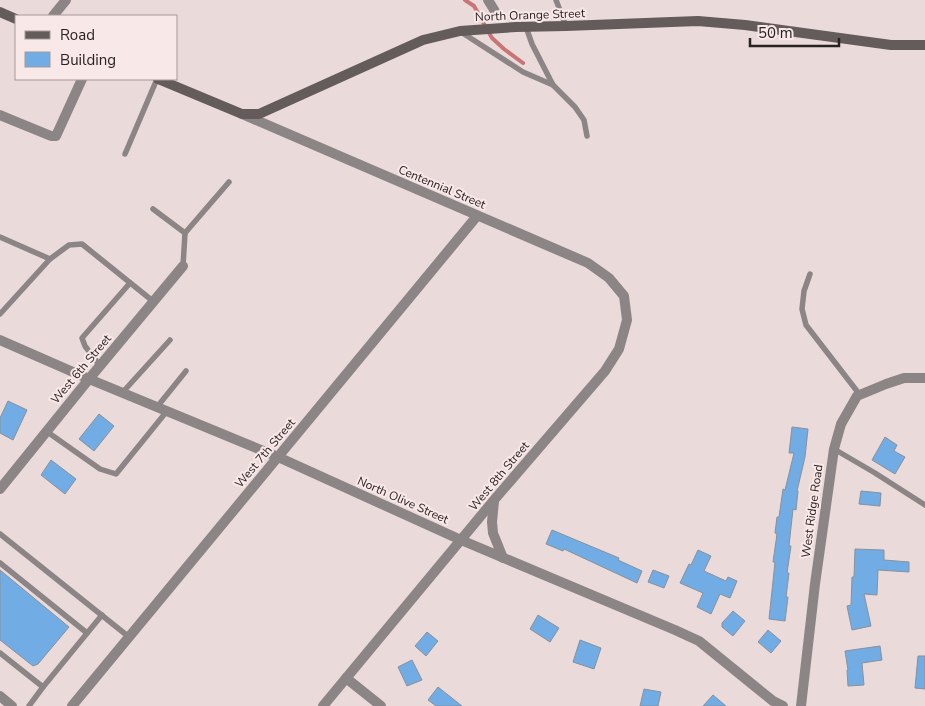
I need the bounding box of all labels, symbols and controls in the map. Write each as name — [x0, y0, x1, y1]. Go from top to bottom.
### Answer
street label: North Orange Street — [475, 5, 586, 25]
legend — [15, 15, 178, 80]
scale bar — [750, 15, 839, 47]
text: 50 m — [758, 23, 793, 43]
text: Road — [60, 25, 95, 45]
text: Building — [60, 50, 116, 70]
street label: Centennial Street — [396, 161, 489, 213]
street label: West 6th Street — [47, 330, 115, 407]
street label: West 7th Street — [231, 414, 299, 491]
street label: West 8th Street — [465, 437, 533, 514]
street label: West Ridge Road — [798, 463, 826, 559]
street label: North Olive Street — [355, 473, 452, 528]

